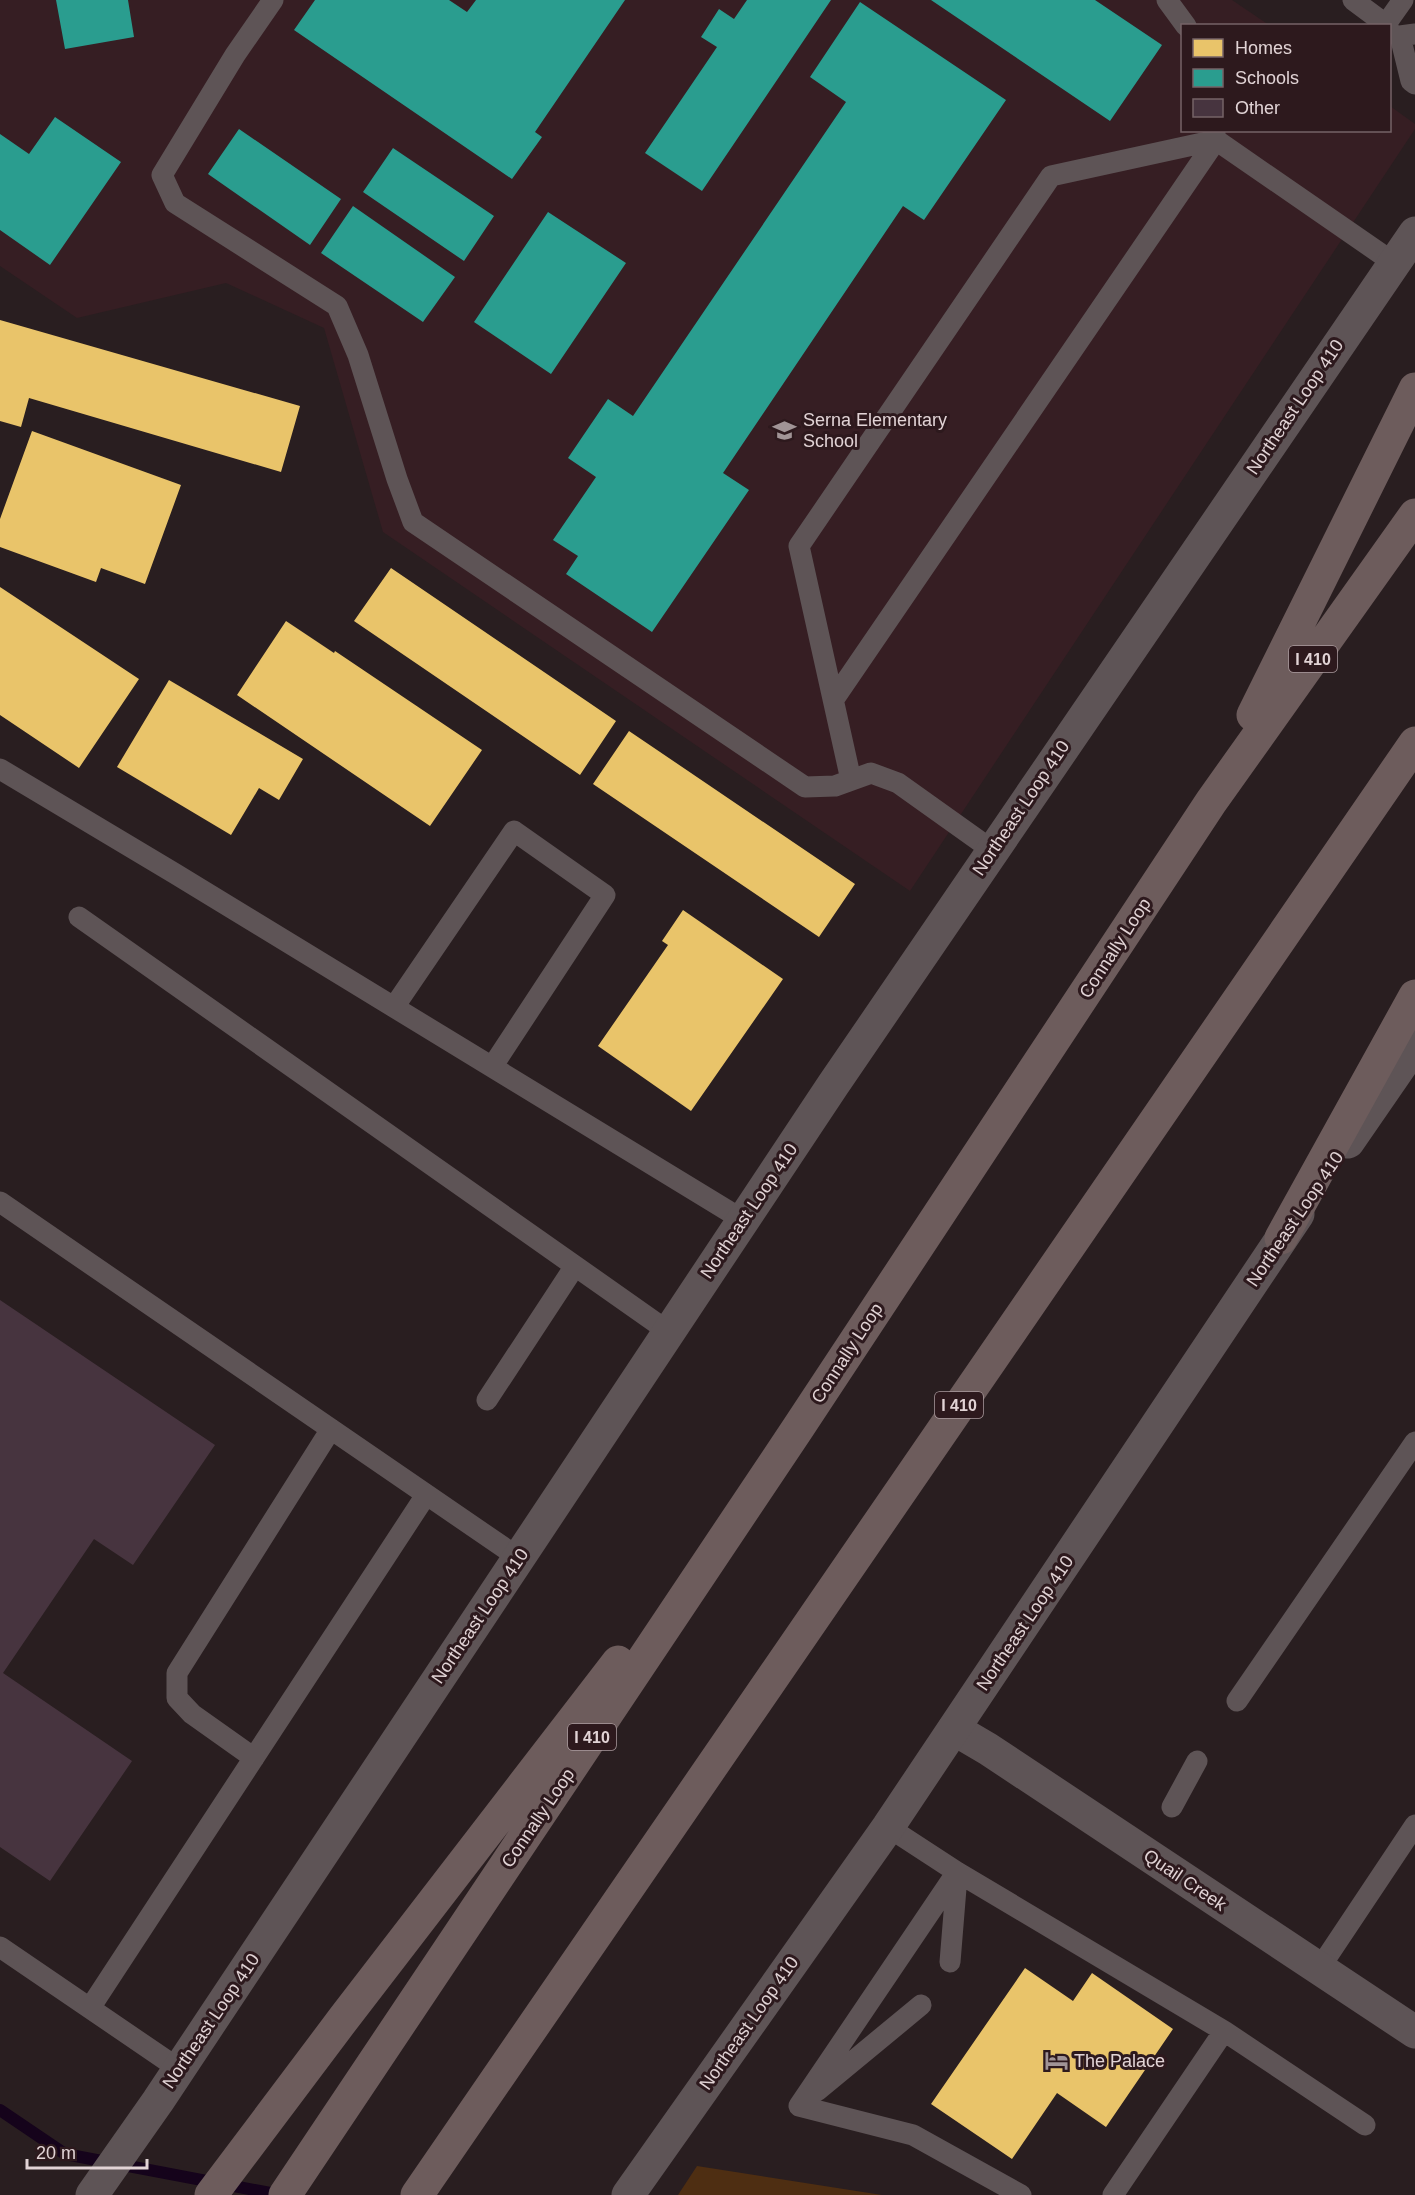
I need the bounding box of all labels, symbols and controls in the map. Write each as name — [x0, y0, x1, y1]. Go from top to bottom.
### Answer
legend — [1181, 24, 1391, 132]
text: Homes — [1235, 38, 1292, 58]
text: Schools — [1235, 68, 1299, 88]
text: Other — [1235, 98, 1280, 118]
street label: Northeast Loop 410 — [1242, 336, 1348, 478]
place label: Serna Elementary School — [803, 410, 947, 451]
school or university icon: Serna Elementary School — [772, 417, 798, 443]
road number: I 410 — [1289, 646, 1337, 672]
street label: Northeast Loop 410 — [968, 737, 1074, 879]
street label: Connally Loop — [1075, 894, 1155, 1002]
street label: Northeast Loop 410 — [696, 1140, 802, 1282]
street label: Northeast Loop 410 — [1242, 1148, 1348, 1290]
street label: Connally Loop — [807, 1299, 887, 1407]
road number: I 410 — [935, 1392, 983, 1418]
street label: Northeast Loop 410 — [427, 1545, 533, 1687]
street label: Northeast Loop 410 — [972, 1552, 1078, 1694]
road number: I 410 — [568, 1724, 616, 1750]
street label: Connally Loop — [498, 1765, 578, 1871]
street label: Quail Creek — [1140, 1845, 1231, 1915]
street label: Northeast Loop 410 — [158, 1950, 264, 2092]
street label: Northeast Loop 410 — [695, 1953, 803, 2093]
hotel icon: The Palace — [1043, 2048, 1069, 2074]
place label: The Palace — [1074, 2051, 1165, 2071]
scale bar — [27, 2132, 147, 2170]
text: 20 m — [36, 2143, 76, 2163]

